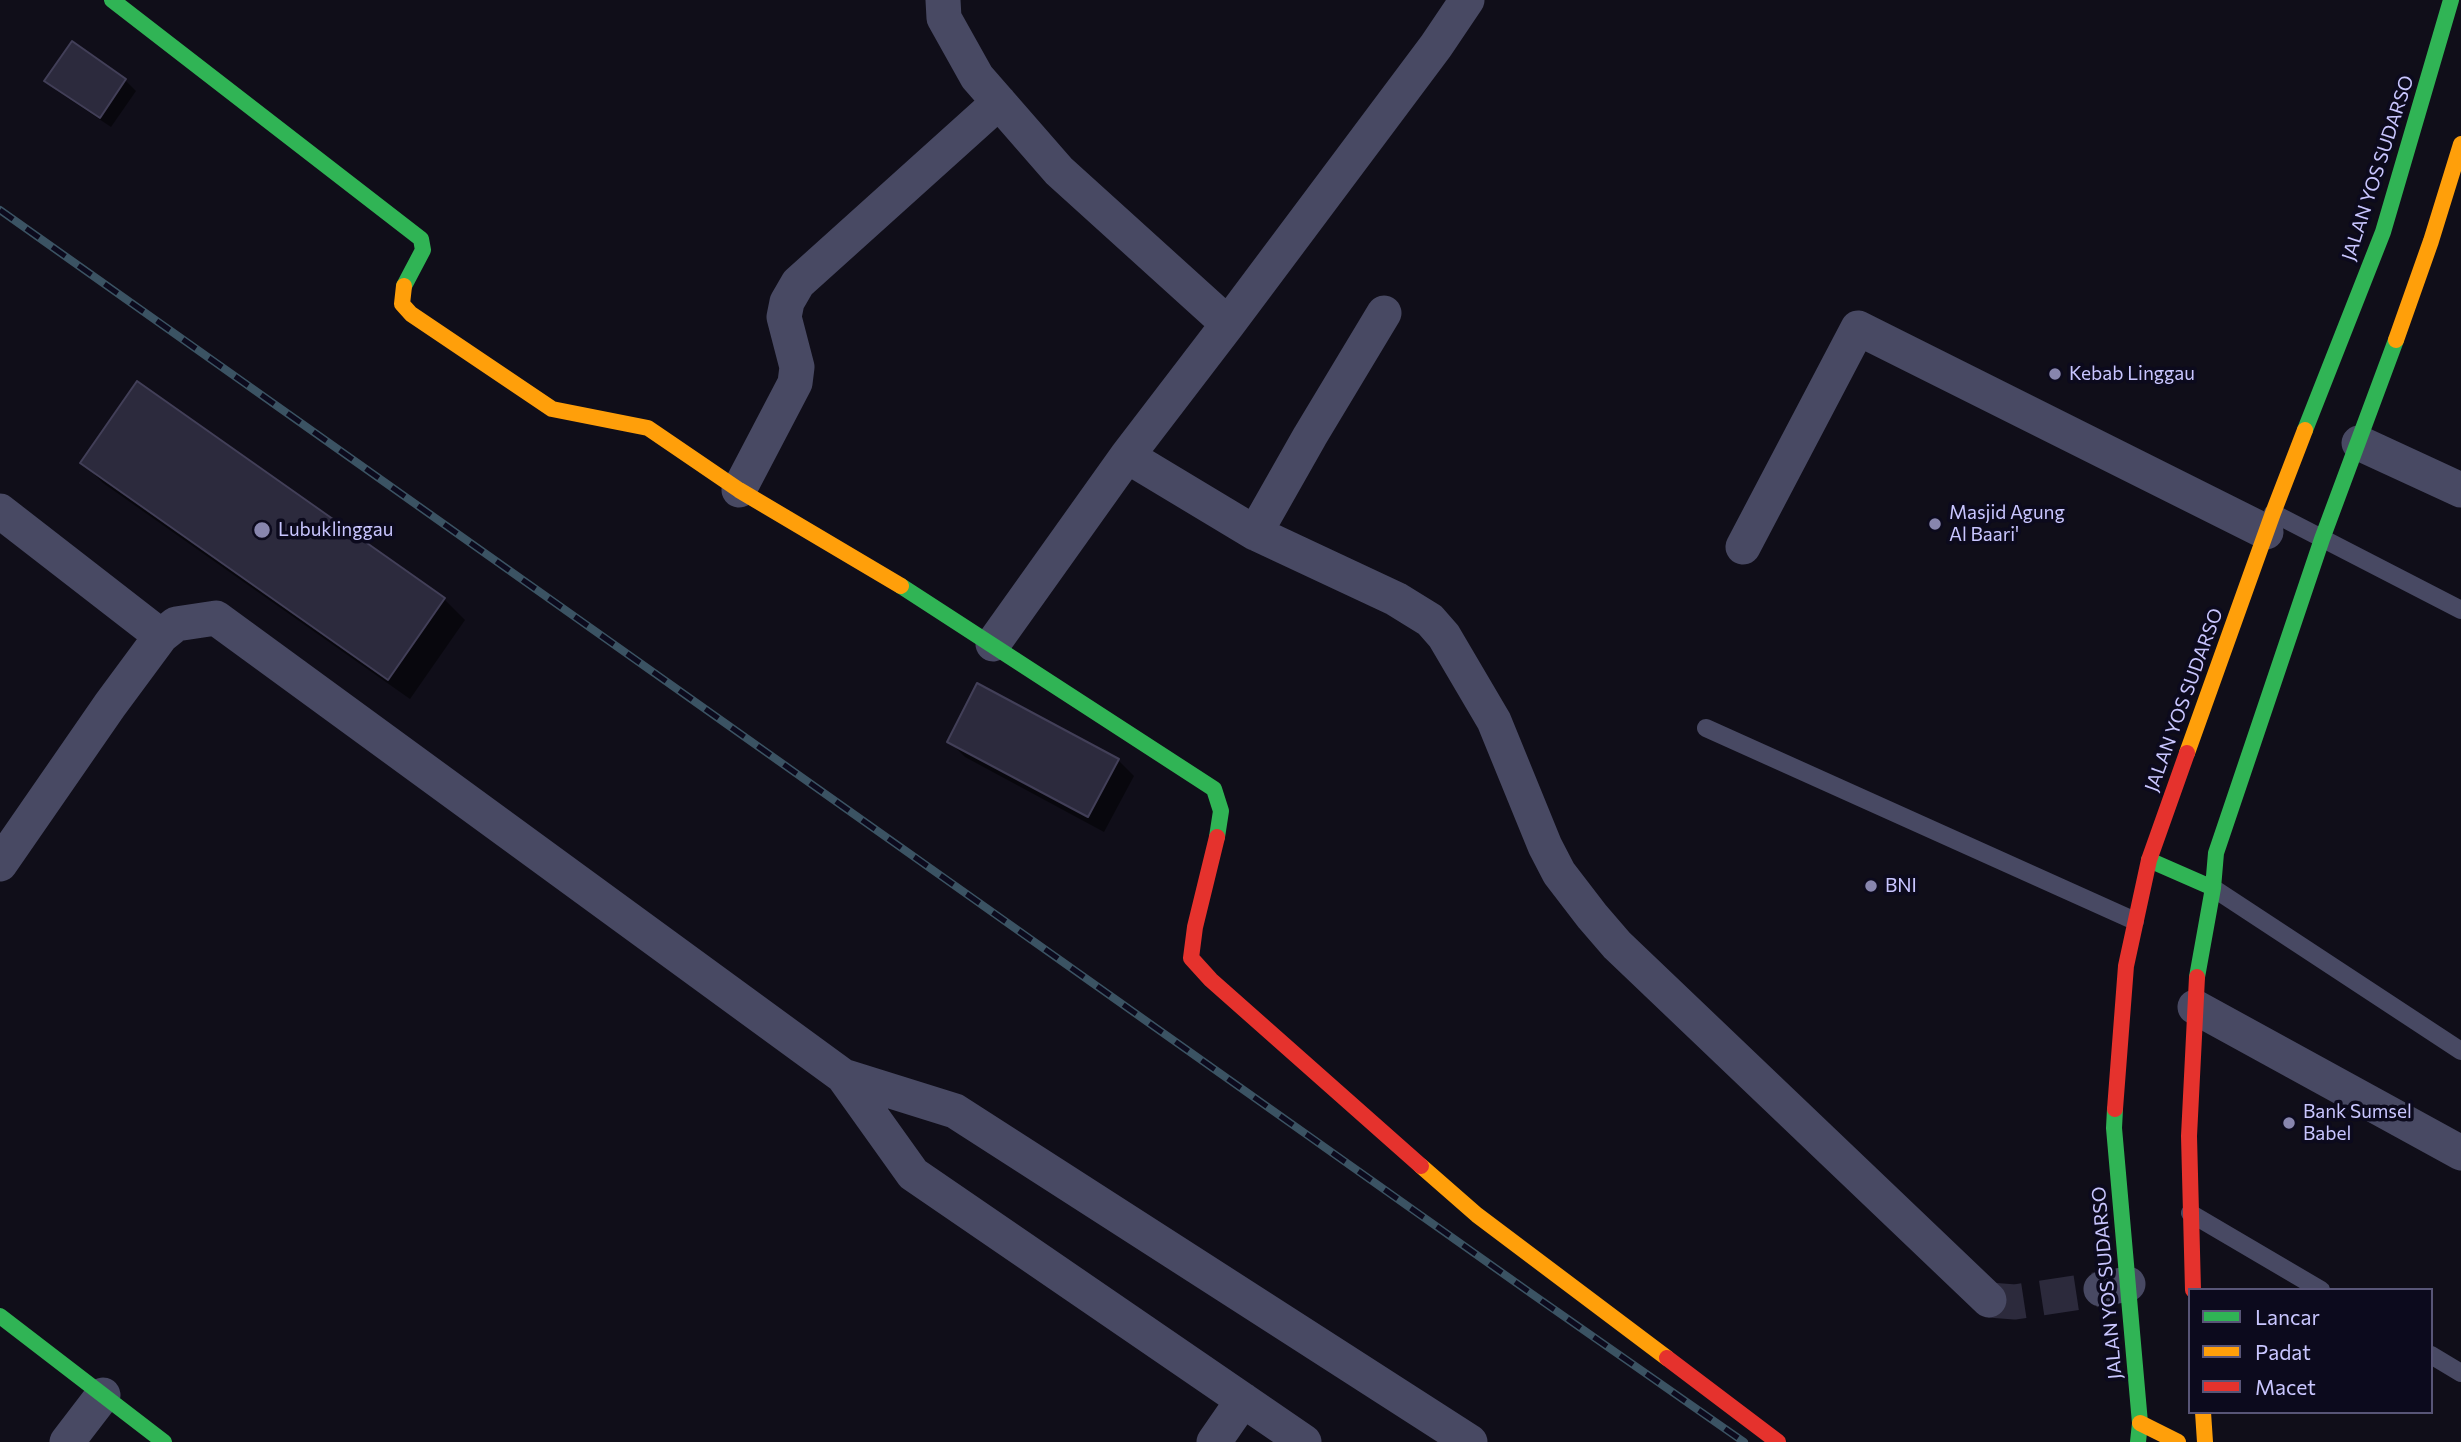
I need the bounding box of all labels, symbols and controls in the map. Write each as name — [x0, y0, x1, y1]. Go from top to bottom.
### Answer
street label: JALAN YOS SUDARSO — [2337, 72, 2419, 264]
place label: Kebab Linggau — [2069, 363, 2195, 385]
marker: Kebab Linggau — [2047, 366, 2063, 382]
place label: Masjid Agung Al Baari' — [1949, 502, 2065, 546]
marker: Masjid Agung Al Baari' — [1927, 516, 1943, 532]
place label: Lubuklinggau — [278, 519, 393, 541]
marker: Lubuklinggau — [252, 520, 272, 540]
street label: JALAN YOS SUDARSO — [2140, 605, 2228, 795]
place label: BNI — [1885, 875, 1917, 897]
marker: BNI — [1863, 878, 1879, 894]
place label: Bank Sumsel Babel — [2303, 1101, 2412, 1145]
marker: Bank Sumsel Babel — [2281, 1115, 2297, 1131]
street label: JALAN YOS SUDARSO — [2087, 1186, 2127, 1380]
legend — [2188, 1288, 2433, 1414]
text: Lancar — [2255, 1304, 2320, 1329]
text: Padat — [2255, 1339, 2311, 1364]
text: Macet — [2255, 1374, 2316, 1399]

